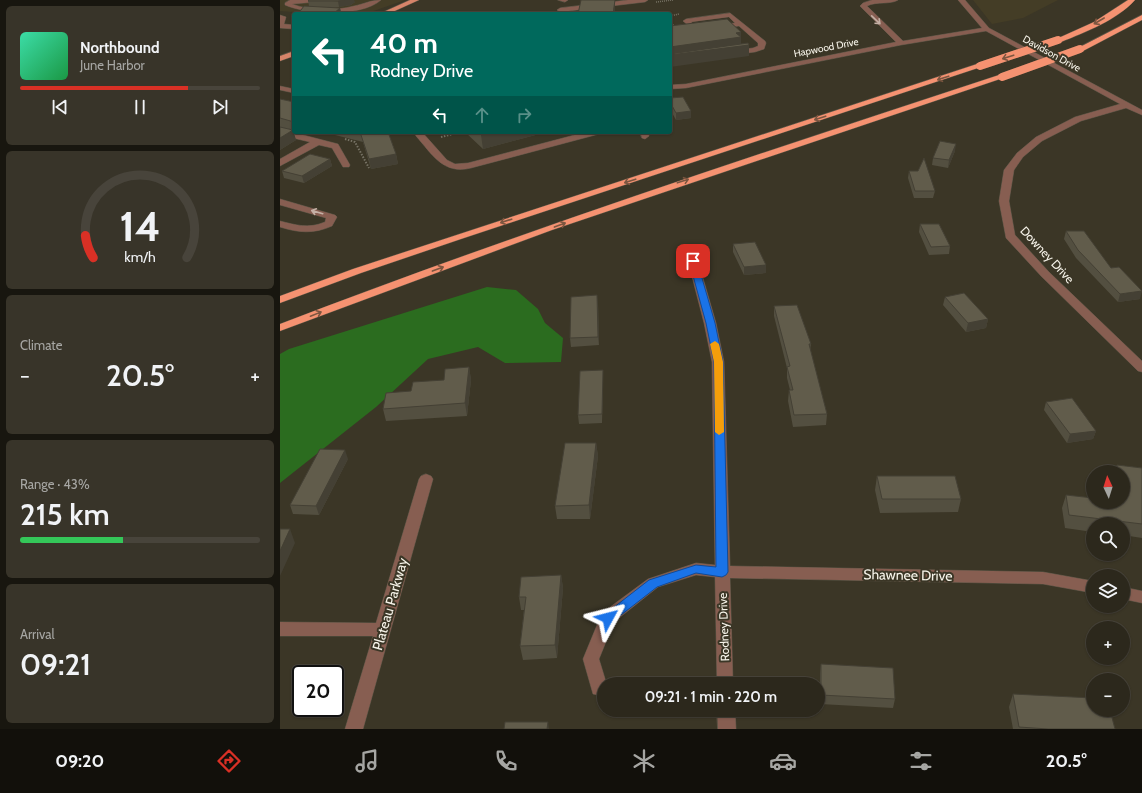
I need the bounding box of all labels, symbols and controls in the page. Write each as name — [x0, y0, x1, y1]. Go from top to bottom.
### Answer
one-way arrow — [871, 15, 881, 25]
one-way arrow — [1093, 18, 1105, 26]
text: 40 m — [370, 26, 438, 60]
icon: left — [304, 28, 356, 80]
street label: Davidson Drive — [1020, 32, 1083, 75]
street label: Hapwood Drive — [793, 35, 860, 60]
text: Northbound — [80, 39, 160, 57]
one-way arrow — [1003, 53, 1015, 61]
text: June Harbor — [80, 57, 145, 73]
text: Rodney Drive — [370, 60, 473, 82]
one-way arrow — [937, 75, 950, 82]
icon: previous — [49, 96, 71, 118]
icon: pause — [129, 96, 151, 118]
icon: next — [209, 96, 231, 118]
icon: left — [429, 104, 451, 126]
icon: ahead — [471, 104, 493, 126]
icon: right — [513, 104, 535, 126]
one-way arrow — [814, 115, 826, 123]
one-way arrow — [624, 177, 636, 185]
one-way arrow — [677, 177, 689, 185]
text: 14 — [119, 201, 161, 251]
one-way arrow — [311, 208, 324, 215]
one-way arrow — [500, 218, 513, 225]
one-way arrow — [554, 220, 566, 228]
street label: Downey Drive — [1017, 223, 1078, 286]
pin — [676, 244, 710, 278]
text: km/h — [124, 247, 156, 265]
icon: arrive — [682, 250, 704, 272]
one-way arrow — [432, 264, 444, 272]
one-way arrow — [310, 309, 322, 317]
text: Climate — [20, 337, 62, 353]
text: 20.5° — [106, 357, 174, 394]
text: − — [20, 362, 30, 389]
text: + — [250, 362, 260, 389]
north arrow — [1086, 465, 1130, 509]
map controls — [1086, 465, 1130, 717]
text: Range · 43% — [20, 476, 90, 492]
text: 215 km — [20, 496, 110, 533]
button: search — [1086, 517, 1130, 561]
street label: Plateau Parkway — [368, 556, 412, 652]
street label: Shawnee Drive — [863, 565, 953, 585]
button: layers — [1086, 569, 1130, 613]
street label: Rodney Drive — [715, 592, 732, 662]
position arrow — [587, 597, 629, 639]
button: + — [1086, 621, 1130, 665]
text: Arrival — [20, 626, 55, 642]
text: 09:21 — [20, 646, 91, 683]
speed limit sign: 20 — [292, 665, 344, 717]
button: − — [1086, 673, 1130, 717]
text: 09:21 · 1 min · 220 m — [645, 688, 777, 706]
icon: directions — [215, 747, 243, 775]
icon: music — [353, 747, 381, 775]
icon: phone — [492, 747, 520, 775]
icon: climate — [630, 747, 658, 775]
icon: car — [769, 747, 797, 775]
icon: filters — [907, 747, 935, 775]
text: 09:20 — [55, 750, 104, 772]
text: 20.5° — [1046, 750, 1087, 772]

